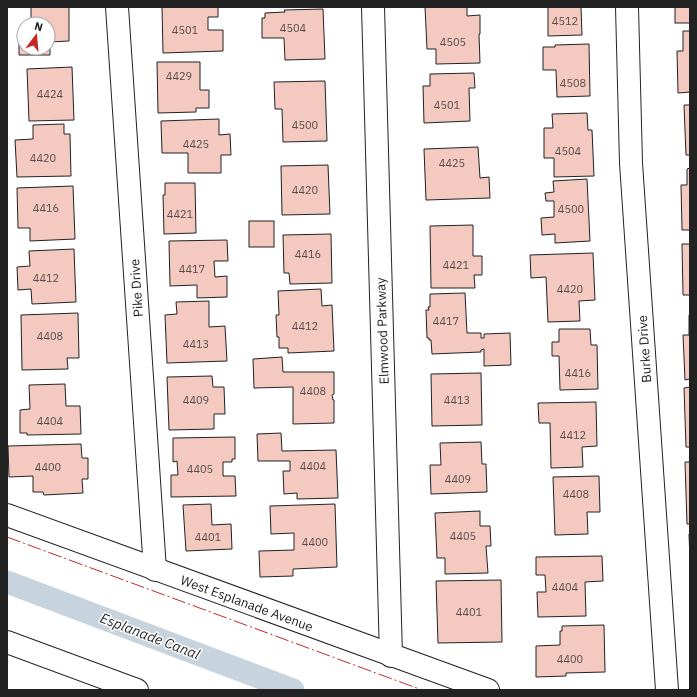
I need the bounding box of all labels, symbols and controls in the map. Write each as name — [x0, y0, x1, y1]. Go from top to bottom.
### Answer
house number: 4512 — [552, 14, 578, 28]
north arrow — [16, 16, 56, 56]
text: N — [33, 19, 45, 34]
house number: 4504 — [280, 21, 307, 35]
house number: 4501 — [172, 23, 199, 37]
house number: 4505 — [440, 35, 466, 49]
house number: 4429 — [166, 69, 192, 83]
house number: 4508 — [560, 76, 586, 90]
house number: 4424 — [37, 87, 64, 101]
house number: 4501 — [434, 98, 461, 112]
house number: 4500 — [292, 118, 318, 132]
house number: 4425 — [183, 137, 209, 151]
house number: 4504 — [555, 144, 582, 158]
house number: 4420 — [30, 151, 56, 165]
house number: 4425 — [439, 156, 465, 170]
house number: 4420 — [292, 183, 318, 197]
house number: 4416 — [33, 201, 59, 215]
house number: 4500 — [558, 202, 584, 216]
house number: 4421 — [167, 207, 194, 221]
house number: 4416 — [295, 247, 321, 261]
street label: Pike Drive — [126, 258, 147, 318]
house number: 4421 — [443, 258, 470, 272]
house number: 4417 — [179, 262, 205, 276]
house number: 4412 — [33, 271, 59, 285]
street label: Elmwood Parkway — [372, 277, 393, 385]
house number: 4420 — [557, 282, 583, 296]
house number: 4417 — [433, 314, 459, 328]
street label: Burke Drive — [634, 315, 655, 383]
house number: 4412 — [292, 319, 318, 333]
house number: 4408 — [37, 329, 63, 343]
house number: 4413 — [183, 337, 209, 351]
house number: 4416 — [565, 366, 591, 380]
house number: 4408 — [300, 384, 326, 398]
house number: 4409 — [183, 393, 209, 407]
house number: 4413 — [444, 393, 470, 407]
house number: 4404 — [37, 414, 64, 428]
house number: 4412 — [560, 428, 586, 442]
house number: 4404 — [300, 459, 327, 473]
house number: 4400 — [35, 460, 61, 474]
house number: 4405 — [187, 462, 213, 476]
house number: 4409 — [445, 472, 471, 486]
house number: 4408 — [563, 487, 589, 501]
house number: 4405 — [450, 529, 476, 543]
house number: 4401 — [195, 530, 222, 544]
house number: 4400 — [302, 535, 328, 549]
street label: West Esplanade Avenue — [178, 572, 315, 635]
house number: 4404 — [552, 580, 579, 594]
house number: 4401 — [456, 605, 483, 619]
water label: Esplanade Canal — [98, 609, 203, 663]
house number: 4400 — [557, 652, 583, 666]

